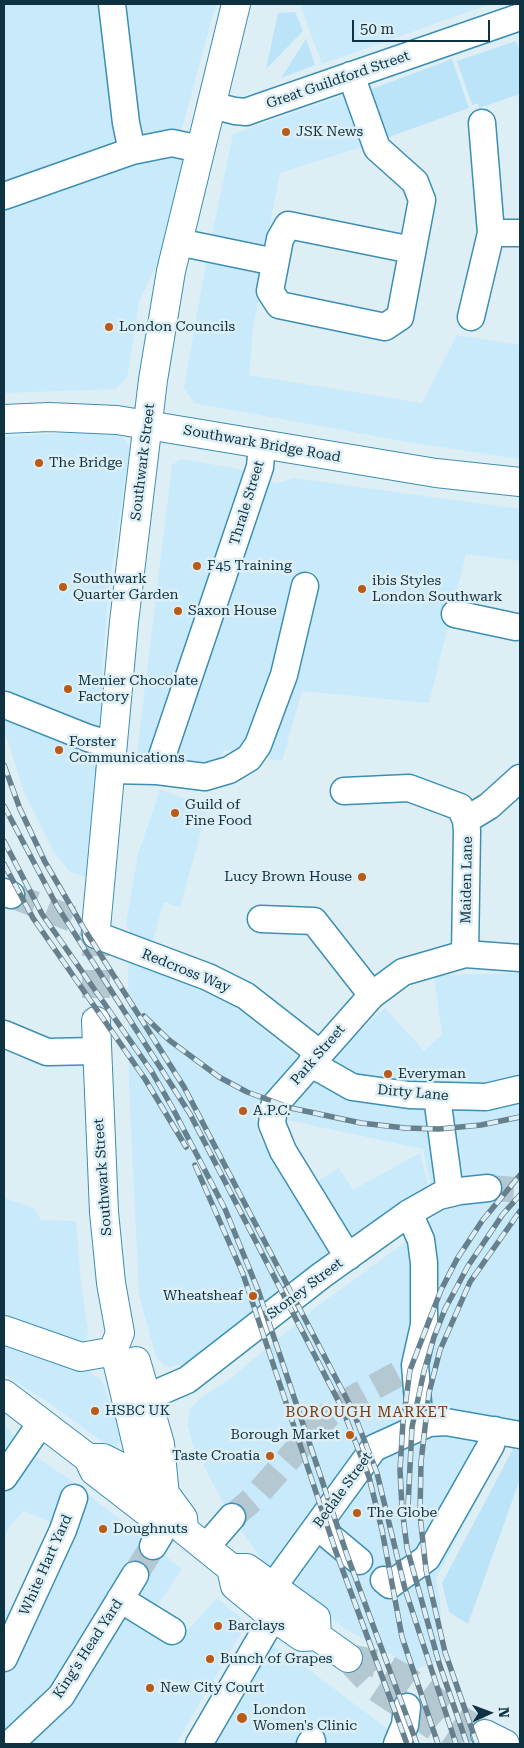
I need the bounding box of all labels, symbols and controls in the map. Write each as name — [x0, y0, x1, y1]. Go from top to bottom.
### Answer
scale bar — [354, 10, 492, 42]
text: 50 m — [360, 20, 394, 38]
street label: Great Guildford Street — [264, 48, 412, 112]
place label: JSK News — [296, 124, 363, 140]
marker: JSK News — [280, 126, 292, 138]
place label: London Councils — [119, 319, 235, 335]
marker: London Councils — [103, 321, 115, 333]
street label: Southwark Street — [127, 403, 159, 521]
street label: Southwark Bridge Road — [182, 422, 342, 466]
place label: The Bridge — [49, 455, 122, 471]
marker: The Bridge — [33, 457, 45, 469]
street label: Thrale Street — [226, 459, 268, 547]
place label: F45 Training — [207, 558, 292, 574]
marker: F45 Training — [191, 560, 203, 572]
place label: Southwark Quarter Garden — [73, 571, 178, 604]
place label: ibis Styles London Southwark — [372, 573, 502, 606]
marker: Southwark Quarter Garden — [57, 581, 69, 593]
marker: ibis Styles London Southwark — [356, 583, 368, 595]
place label: Saxon House — [188, 603, 277, 619]
marker: Saxon House — [172, 605, 184, 617]
place label: Menier Chocolate Factory — [78, 673, 198, 706]
marker: Menier Chocolate Factory — [62, 683, 74, 695]
place label: Forster Communications — [69, 734, 185, 766]
marker: Forster Communications — [53, 744, 65, 756]
place label: Guild of Fine Food — [185, 797, 252, 830]
marker: Guild of Fine Food — [169, 807, 181, 819]
street label: Maiden Lane — [458, 836, 476, 924]
place label: Lucy Brown House — [224, 869, 352, 885]
marker: Lucy Brown House — [356, 871, 368, 883]
street label: Redcross Way — [139, 946, 233, 996]
street label: Park Street — [287, 1021, 349, 1089]
place label: Everyman — [398, 1066, 466, 1082]
marker: Everyman — [382, 1068, 394, 1080]
street label: Dirty Lane — [377, 1082, 449, 1104]
place label: A.P.C. — [253, 1103, 291, 1119]
marker: A.P.C. — [237, 1105, 249, 1117]
street label: Southwark Street — [91, 1118, 115, 1236]
street label: Stoney Street — [264, 1255, 346, 1323]
place label: Wheatsheaf — [163, 1288, 243, 1304]
marker: Wheatsheaf — [247, 1290, 259, 1302]
place label: HSBC UK — [105, 1403, 170, 1419]
district label: BOROUGH MARKET — [283, 1404, 451, 1422]
marker: HSBC UK — [89, 1405, 101, 1417]
place label: Borough Market — [231, 1427, 340, 1443]
marker: Borough Market — [344, 1429, 356, 1441]
place label: Taste Croatia — [172, 1448, 260, 1464]
street label: Bedale Street — [310, 1449, 376, 1531]
marker: Taste Croatia — [264, 1450, 276, 1462]
place label: The Globe — [367, 1505, 437, 1521]
marker: The Globe — [351, 1507, 363, 1519]
street label: White Hart Yard — [16, 1512, 76, 1618]
place label: Doughnuts — [113, 1521, 188, 1537]
marker: Doughnuts — [97, 1523, 109, 1535]
street label: King's Head Yard — [50, 1596, 126, 1702]
place label: Barclays — [228, 1618, 285, 1634]
marker: Barclays — [212, 1620, 224, 1632]
place label: Bunch of Grapes — [220, 1651, 332, 1667]
marker: Bunch of Grapes — [204, 1653, 216, 1665]
place label: New City Court — [160, 1680, 264, 1696]
marker: New City Court — [144, 1682, 156, 1694]
north arrow — [464, 1688, 514, 1738]
place label: London Women's Clinic — [253, 1702, 357, 1734]
text: N — [496, 1707, 512, 1718]
marker: London Women's Clinic — [235, 1711, 249, 1725]

